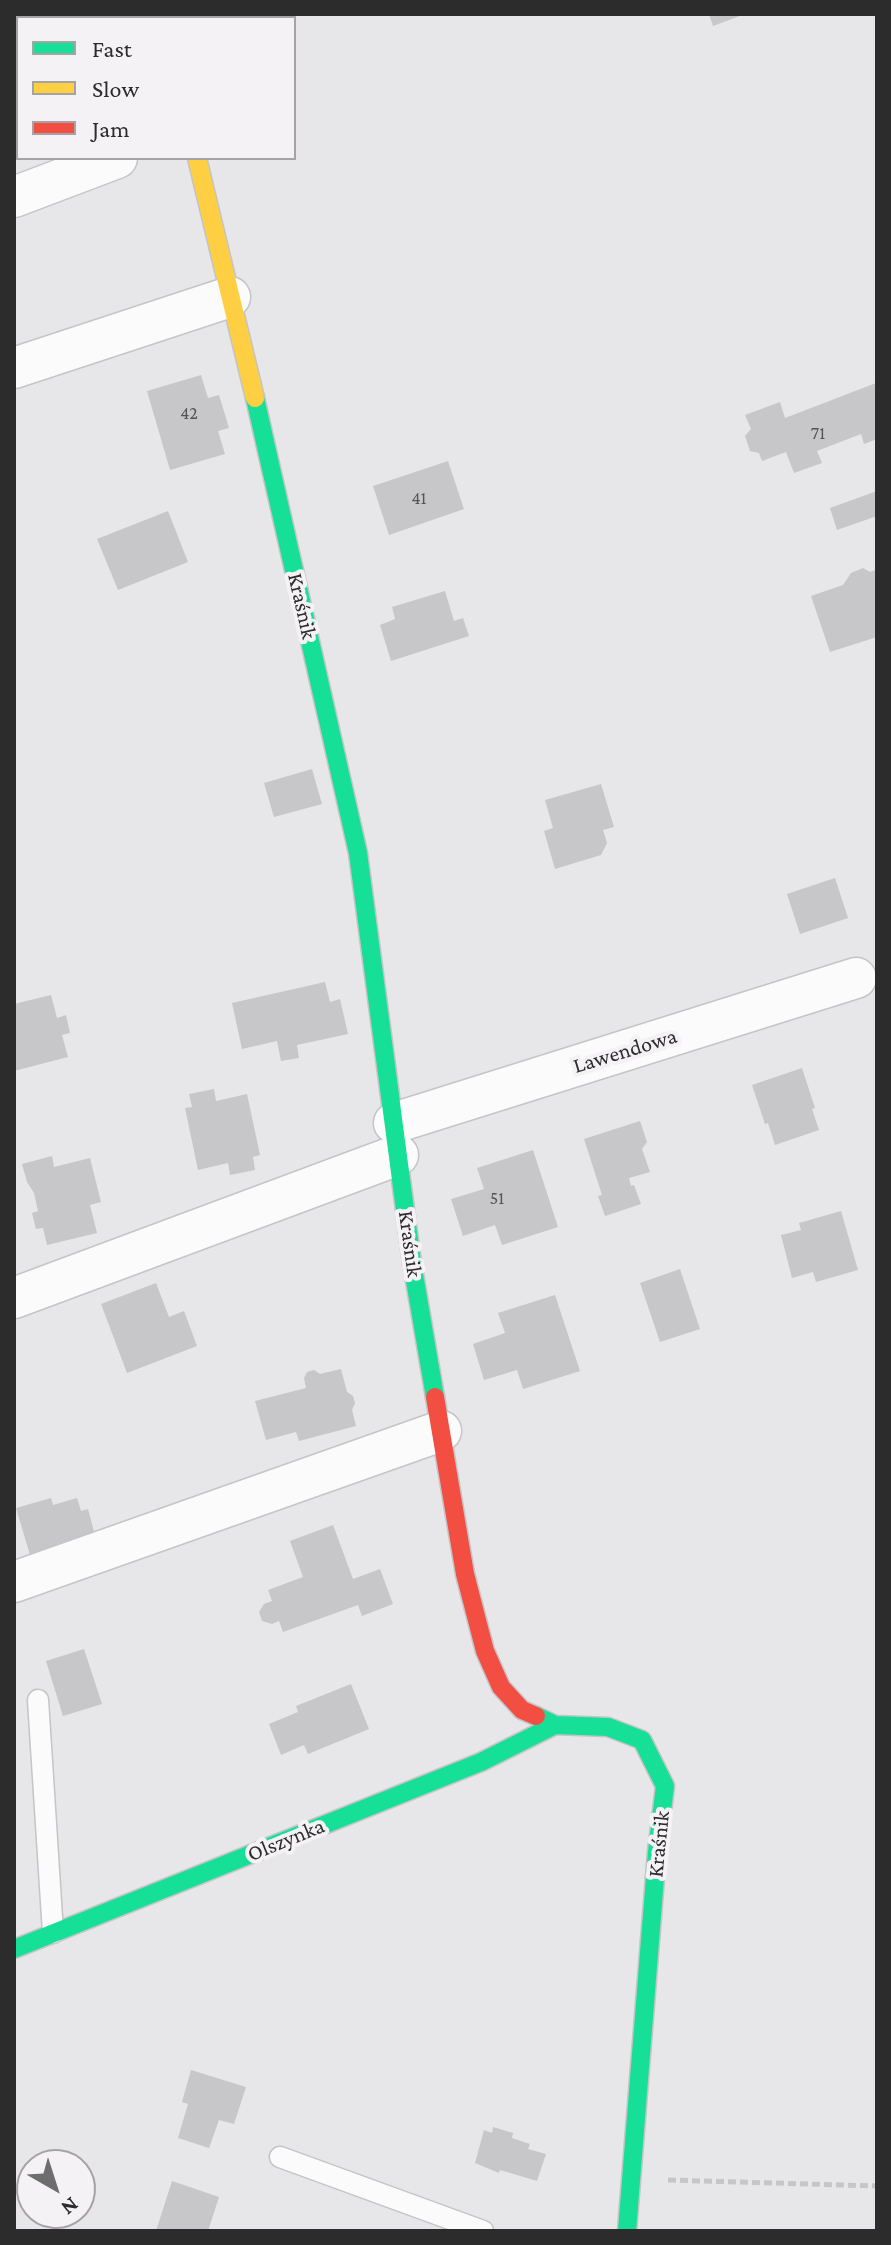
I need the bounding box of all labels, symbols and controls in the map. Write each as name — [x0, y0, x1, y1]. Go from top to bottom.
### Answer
legend — [16, 16, 296, 160]
text: Fast — [92, 35, 132, 62]
text: Slow — [92, 75, 139, 102]
text: Jam — [92, 115, 130, 142]
house number: 42 — [180, 402, 198, 424]
house number: 71 — [811, 422, 825, 444]
house number: 41 — [411, 487, 427, 509]
street label: Kraśnik — [282, 570, 322, 642]
street label: Lawendowa — [570, 1023, 680, 1079]
house number: 51 — [490, 1187, 504, 1209]
street label: Kraśnik — [392, 1209, 428, 1279]
street label: Kraśnik — [642, 1809, 676, 1879]
street label: Olszynka — [244, 1813, 328, 1867]
north arrow — [16, 2149, 96, 2229]
text: N — [56, 2192, 84, 2221]

